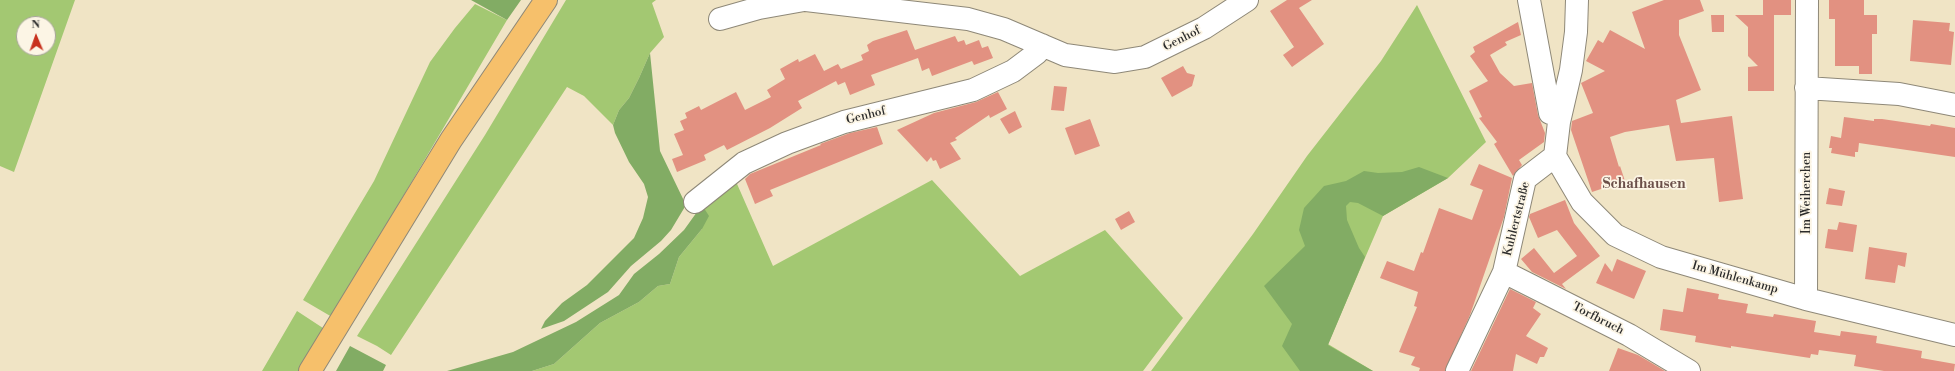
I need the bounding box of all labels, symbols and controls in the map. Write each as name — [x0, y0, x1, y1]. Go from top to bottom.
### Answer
north arrow — [16, 16, 56, 56]
text: N — [31, 18, 40, 32]
street label: Genhof — [1161, 23, 1203, 55]
street label: Genhof — [845, 104, 887, 128]
street label: Im Weiherchen — [1800, 152, 1814, 234]
district label: Schafhausen — [1602, 177, 1686, 193]
street label: Kuhlertstraße — [1501, 180, 1533, 258]
street label: Im Mühlenkamp — [1690, 259, 1780, 297]
street label: Torfbruch — [1570, 300, 1626, 338]

